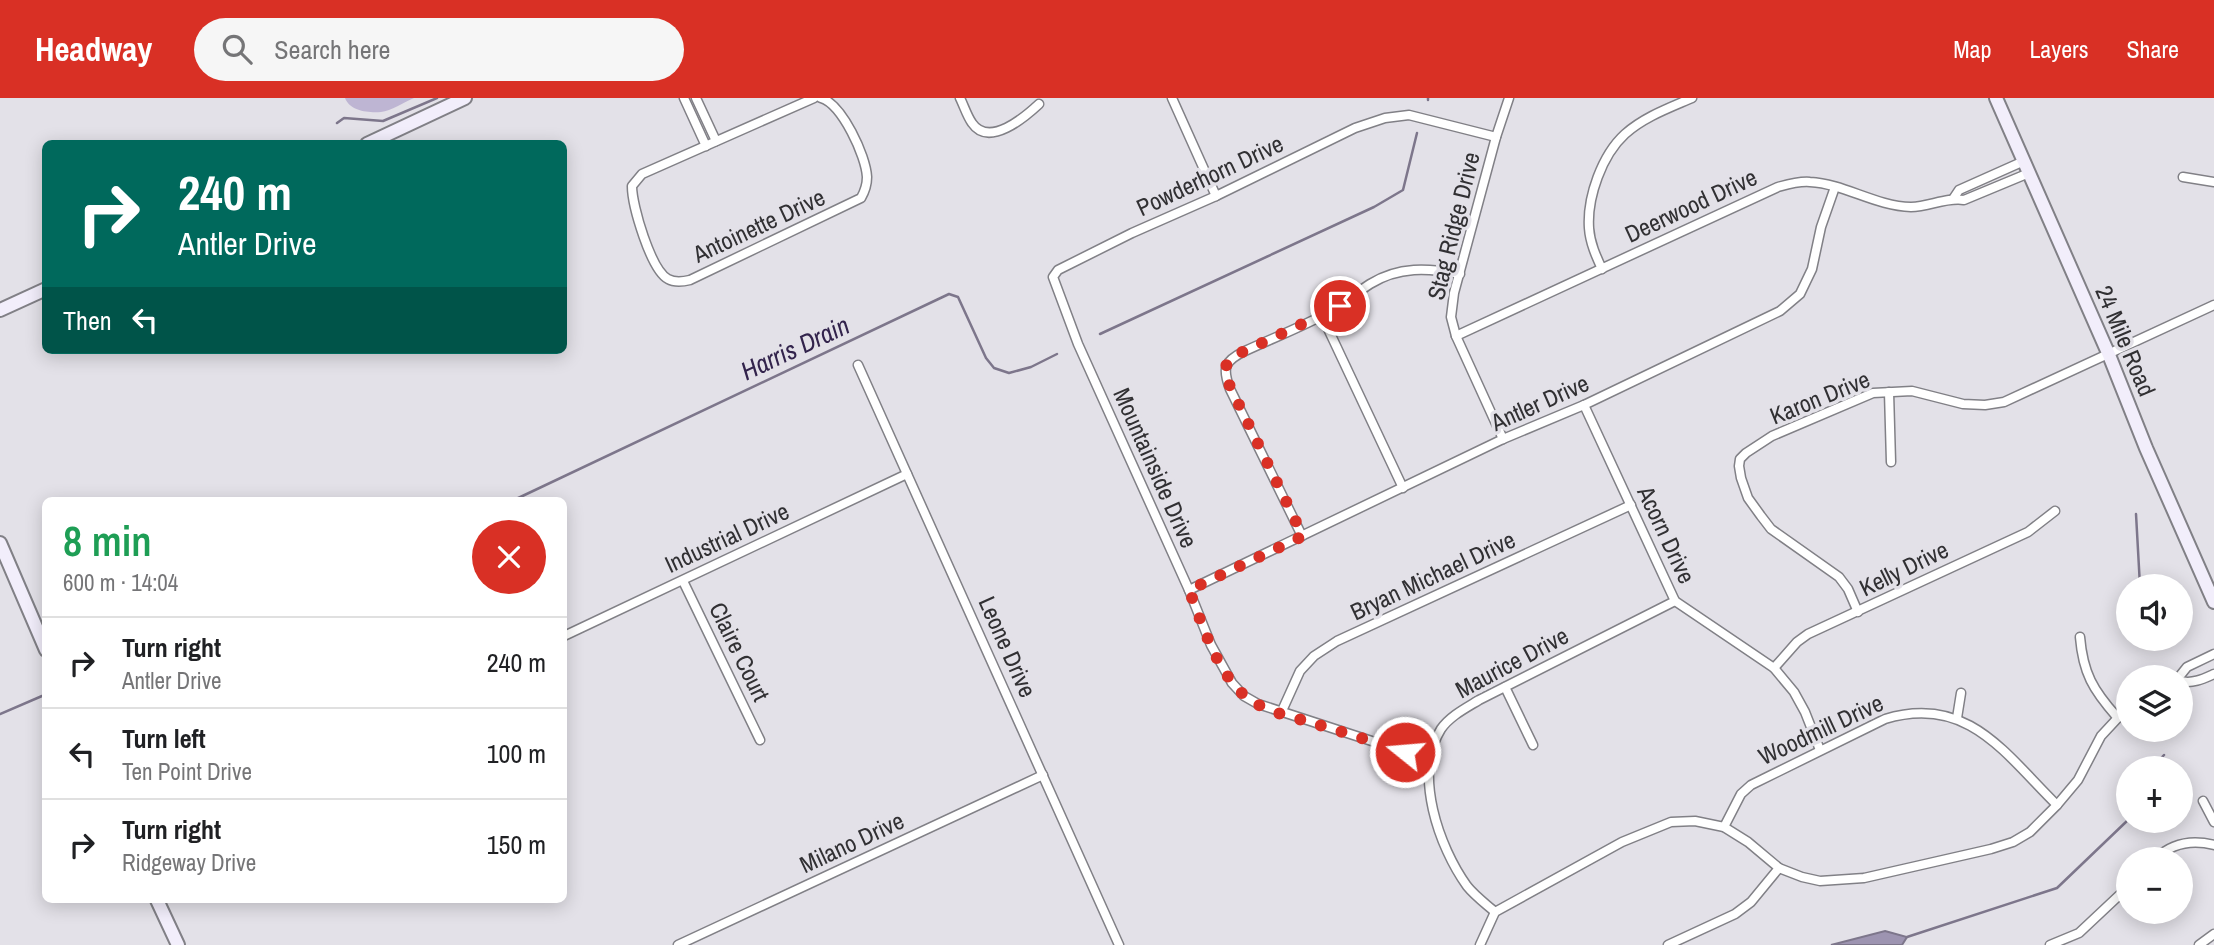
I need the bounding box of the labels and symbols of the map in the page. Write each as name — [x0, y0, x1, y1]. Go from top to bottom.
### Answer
street label: Powderhorn Drive — [1131, 127, 1288, 223]
street label: Stag Ridge Drive — [1419, 149, 1487, 303]
street label: Deerwood Drive — [1619, 161, 1762, 250]
street label: Antoinette Drive — [686, 181, 830, 270]
pin — [1310, 276, 1370, 336]
street label: 24 Mile Road — [2088, 280, 2164, 401]
water label: Harris Drain — [735, 307, 855, 388]
street label: Karon Drive — [1765, 363, 1874, 432]
street label: Antler Drive — [1485, 366, 1594, 438]
street label: Mountainside Drive — [1106, 383, 1205, 553]
street label: Acorn Drive — [1630, 480, 1703, 588]
street label: Industrial Drive — [659, 494, 794, 580]
street label: Bryan Michael Drive — [1345, 523, 1520, 627]
street label: Kelly Drive — [1854, 533, 1953, 603]
street label: Leone Drive — [971, 591, 1044, 702]
street label: Claire Court — [702, 597, 778, 707]
street label: Maurice Drive — [1449, 619, 1574, 705]
street label: Woodmill Drive — [1753, 686, 1888, 772]
position arrow — [1368, 715, 1442, 789]
street label: Milano Drive — [794, 804, 909, 880]

